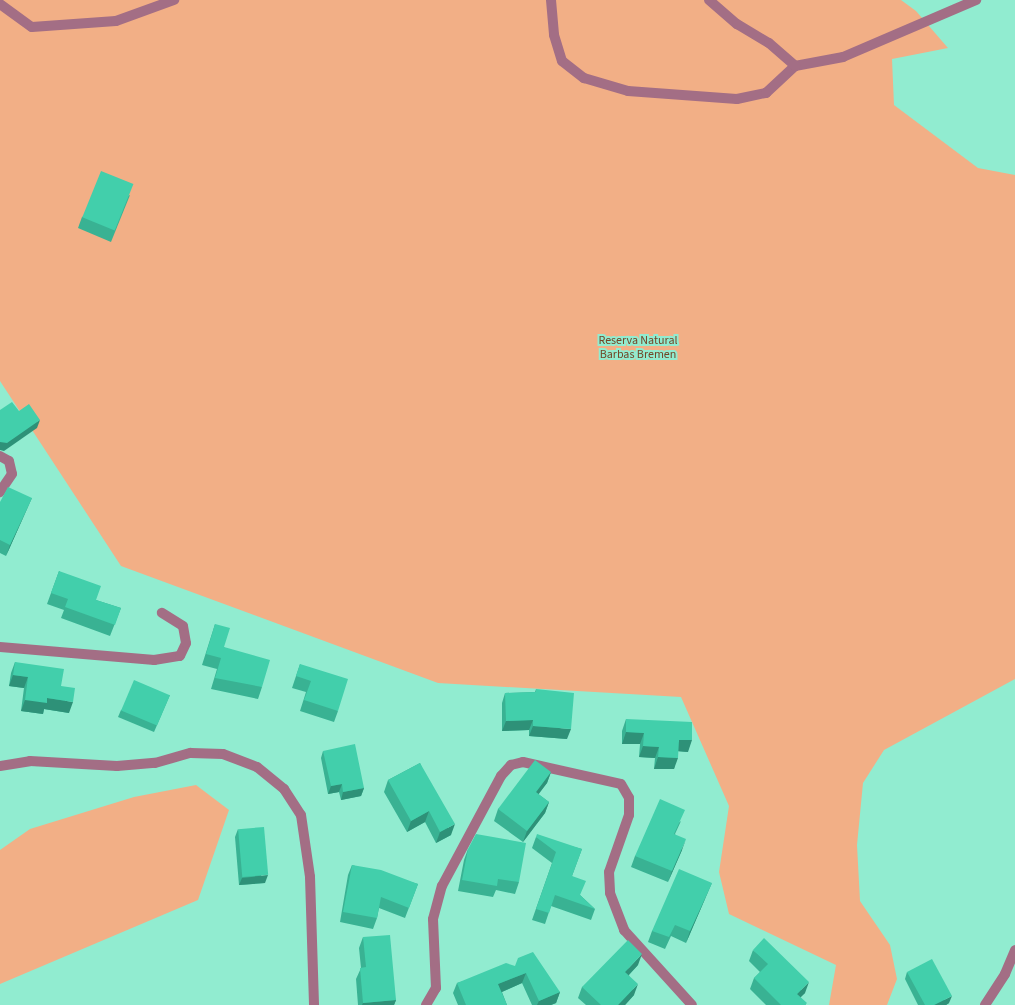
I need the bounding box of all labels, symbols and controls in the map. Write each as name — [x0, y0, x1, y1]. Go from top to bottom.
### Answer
park label: Reserva Natural Barbas Bremen — [598, 334, 678, 362]

